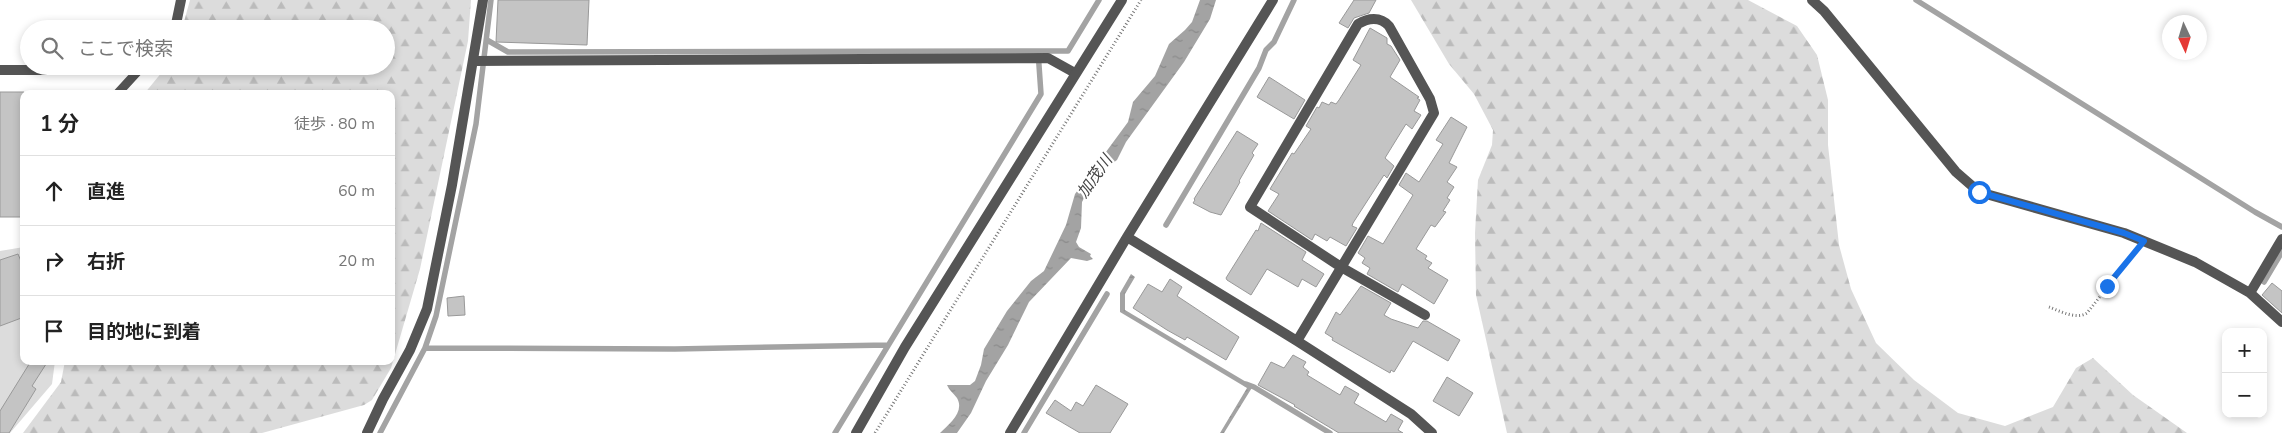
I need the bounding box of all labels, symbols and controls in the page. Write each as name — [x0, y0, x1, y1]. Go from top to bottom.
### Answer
north arrow — [2162, 15, 2207, 60]
search box — [20, 20, 395, 75]
icon: search — [38, 34, 66, 62]
text: ここで検索 — [78, 36, 173, 62]
text: 1 分 — [40, 110, 79, 138]
text: 徒歩 · 80 m — [294, 113, 375, 135]
water label: 加茂川 — [1072, 149, 1119, 203]
icon: ahead — [40, 177, 68, 205]
text: 直進 — [87, 179, 125, 205]
text: 60 m — [338, 180, 375, 202]
route start — [1968, 181, 1991, 204]
icon: right — [40, 247, 68, 275]
text: 右折 — [87, 249, 125, 275]
text: 20 m — [338, 250, 375, 272]
route end — [2096, 275, 2119, 298]
icon: arrive — [40, 317, 68, 345]
text: 目的地に到着 — [87, 319, 201, 345]
map controls — [2222, 328, 2267, 418]
button: + — [2222, 328, 2267, 373]
button: − — [2222, 373, 2267, 418]

